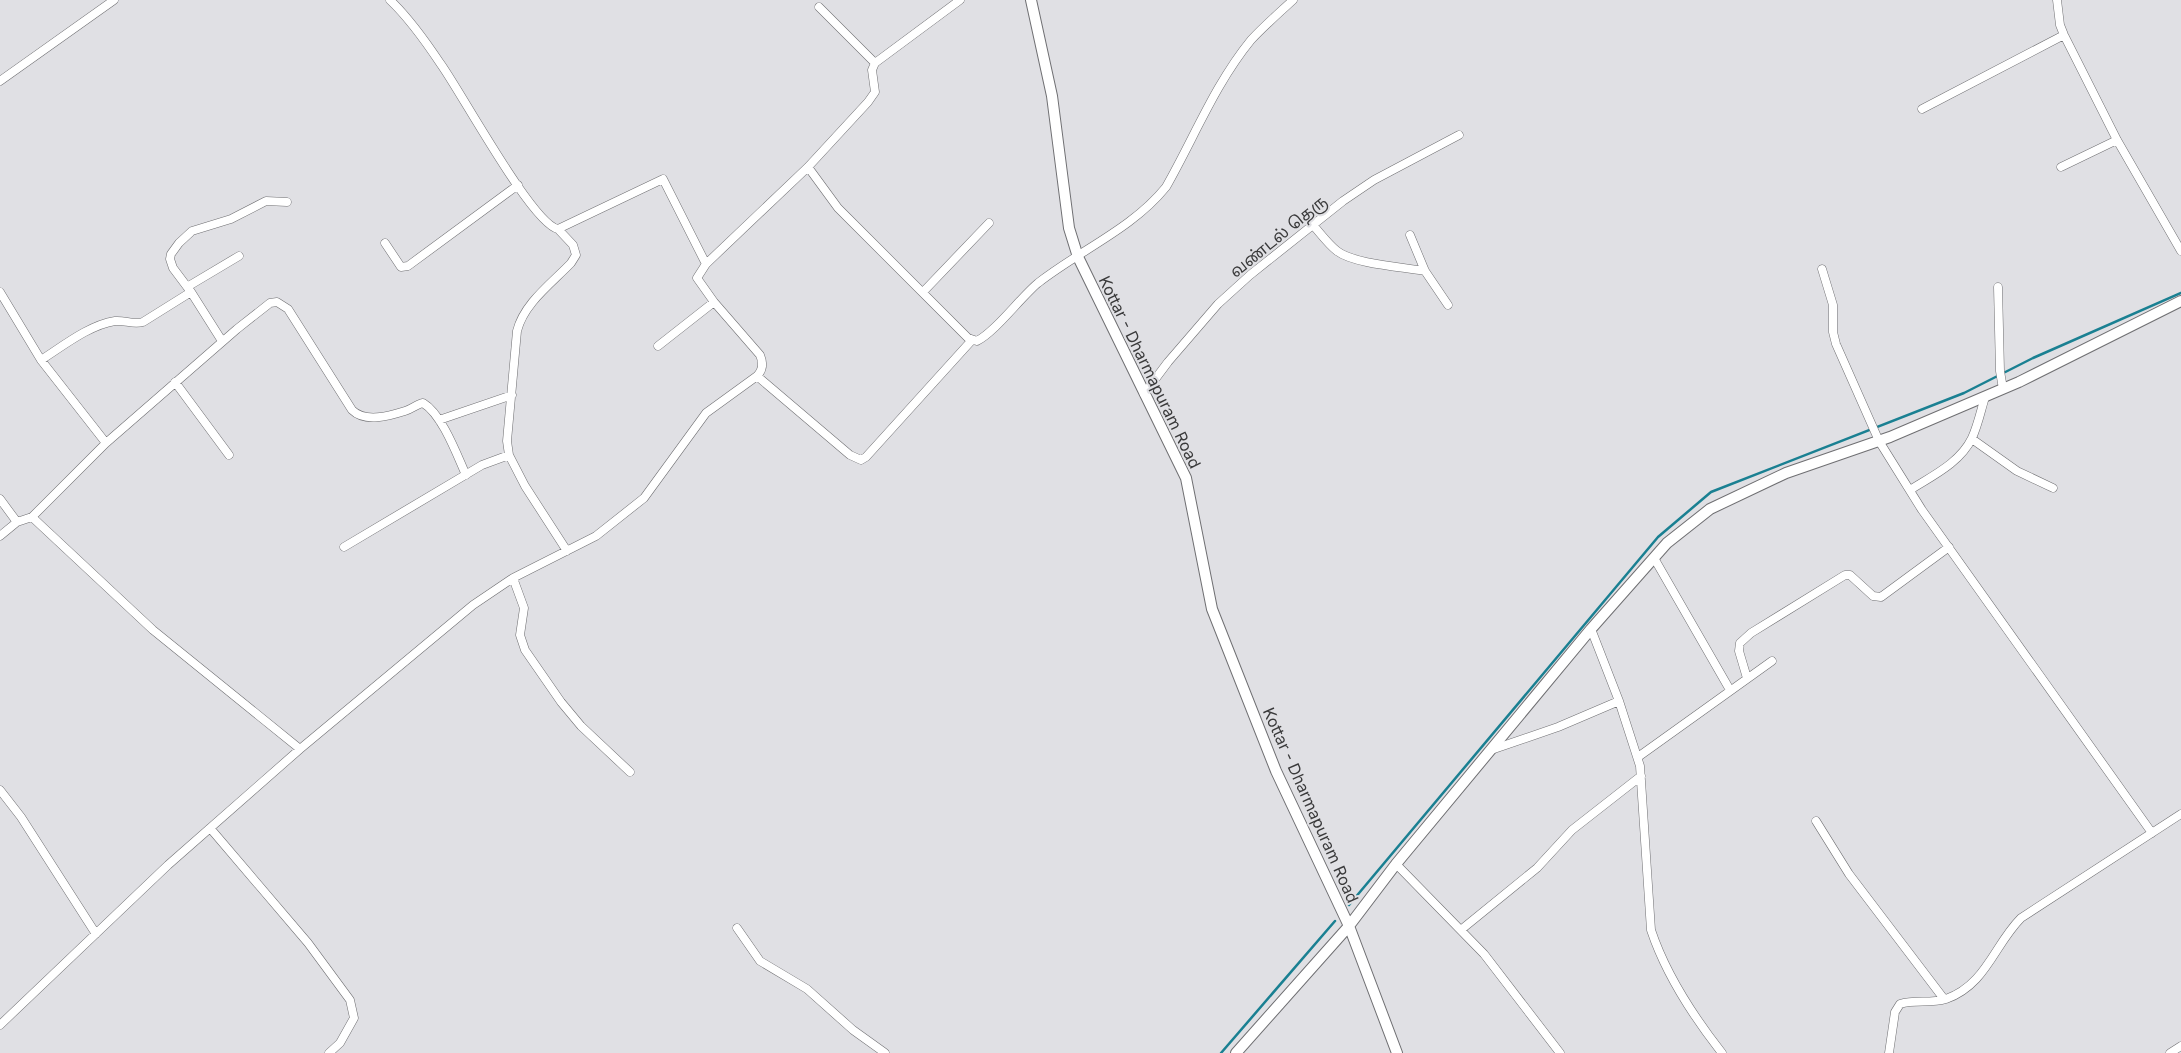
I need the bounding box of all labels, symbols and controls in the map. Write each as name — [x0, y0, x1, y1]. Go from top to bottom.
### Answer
street label: வண்டல் தெரு — [1225, 191, 1332, 283]
street label: Kottar - Dharmapuram Road — [1095, 272, 1205, 472]
street label: Kottar - Dharmapuram Road — [1259, 704, 1363, 906]

